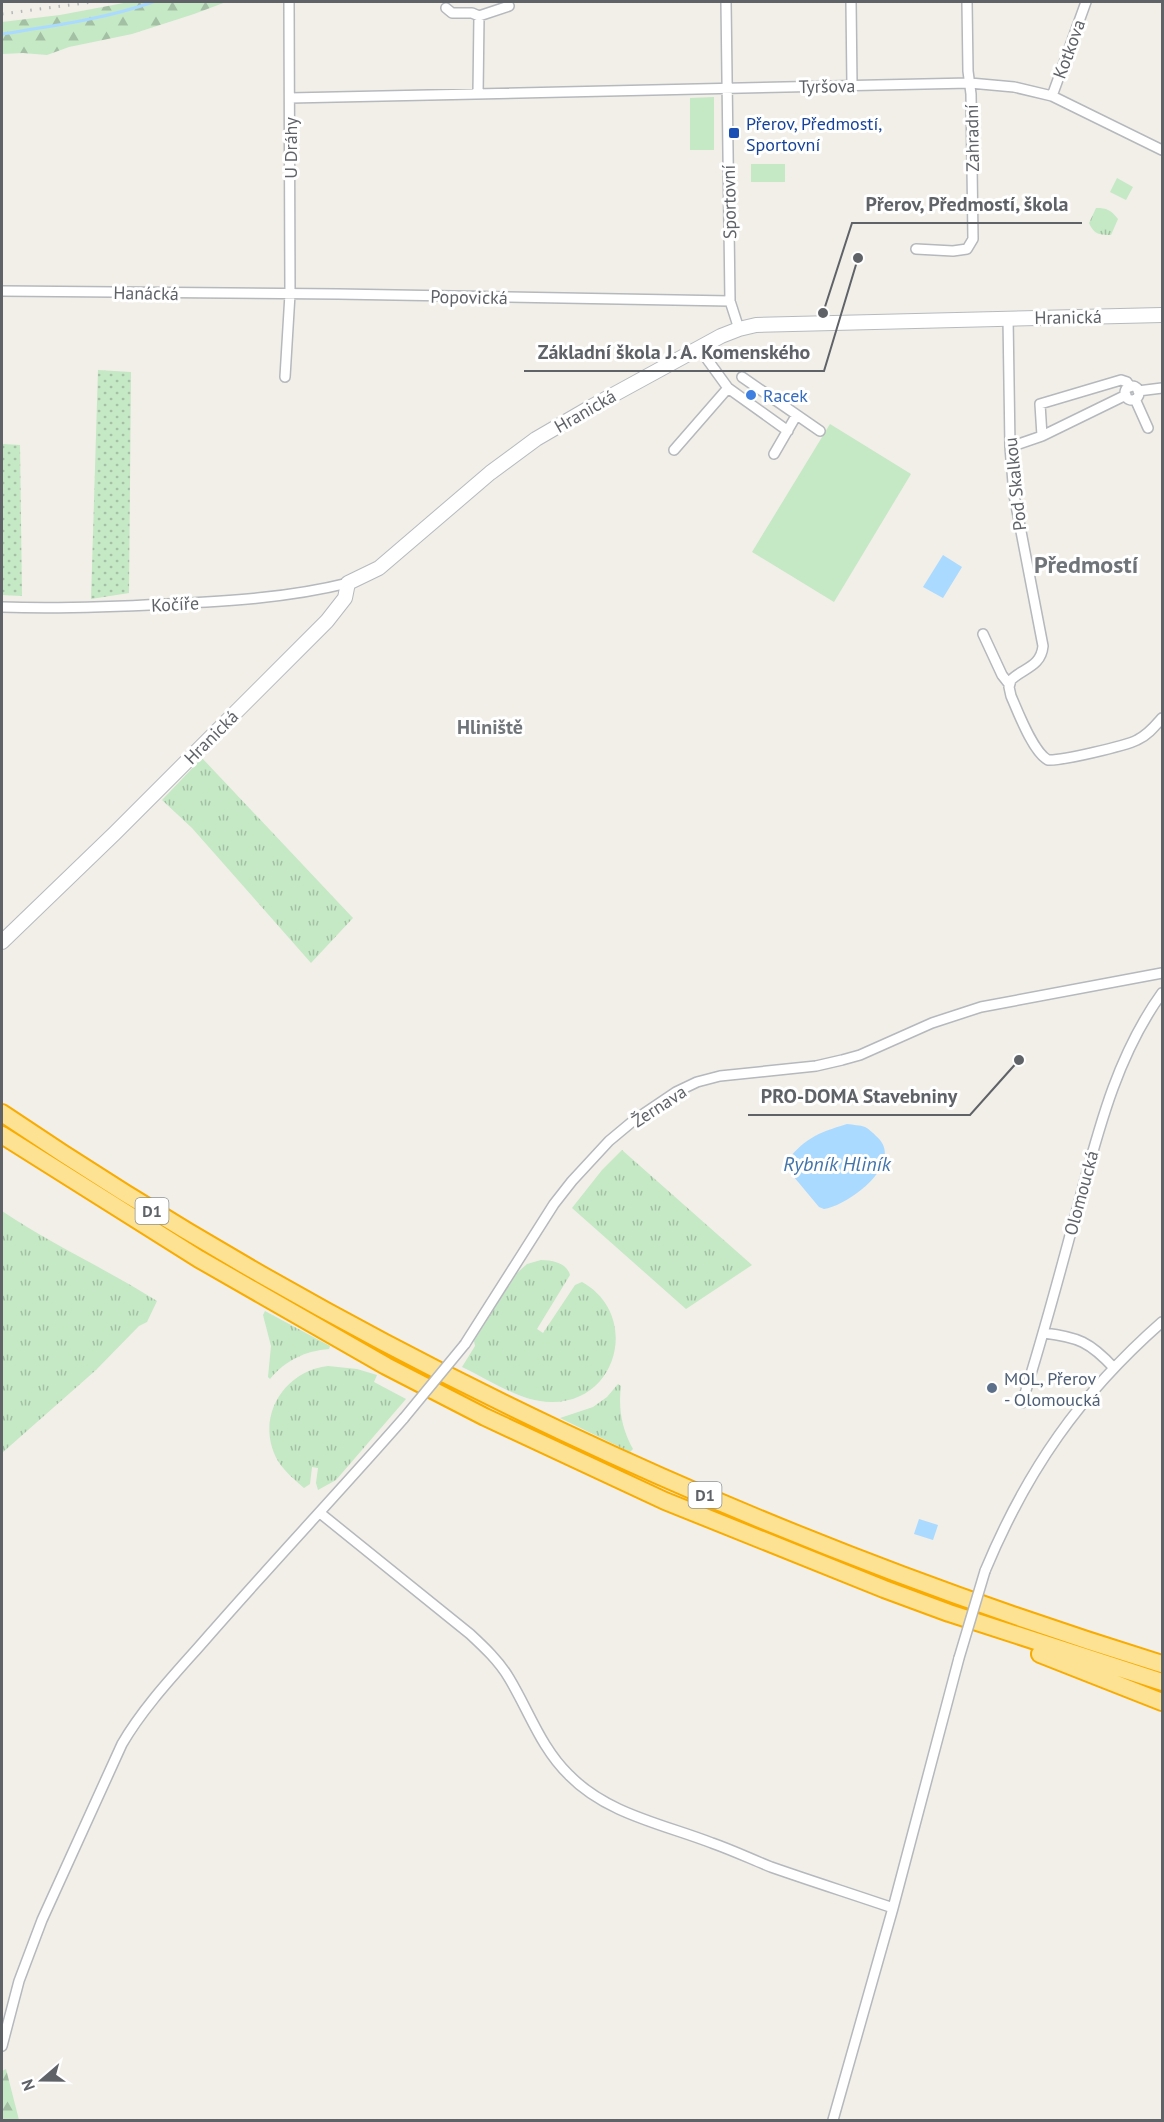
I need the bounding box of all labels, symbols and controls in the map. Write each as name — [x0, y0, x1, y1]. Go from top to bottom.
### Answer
street label: Kotkova — [1048, 16, 1090, 82]
street label: Tyršova — [798, 74, 856, 98]
street label: Zahradní — [960, 104, 984, 172]
place label: Přerov, Předmostí, Sportovní — [746, 112, 882, 156]
street label: U Dráhy — [279, 117, 302, 179]
marker: Přerov, Předmostí, Sportovní — [727, 126, 741, 140]
street label: Sportovní — [717, 164, 741, 239]
callout: Přerov, Předmostí, škola — [852, 185, 1082, 223]
text: Přerov, Předmostí, škola — [866, 191, 1069, 217]
street label: Hanácká — [113, 281, 179, 305]
street label: Popovická — [430, 285, 508, 309]
street label: Hranická — [1034, 305, 1102, 329]
callout: Základní škola J. A. Komenského — [524, 333, 824, 371]
text: Základní škola J. A. Komenského — [538, 339, 811, 365]
street label: Hranická — [550, 384, 620, 438]
place label: Racek — [763, 384, 808, 407]
marker: Racek — [744, 388, 758, 402]
street label: Pod Skalkou — [999, 436, 1031, 532]
district label: Předmostí — [1034, 549, 1139, 580]
street label: Kočíře — [150, 591, 200, 617]
street label: Hranická — [179, 705, 243, 769]
district label: Hliniště — [457, 714, 523, 740]
callout: PRO-DOMA Stavebniny — [748, 1077, 970, 1115]
street label: Žernava — [627, 1080, 691, 1132]
text: PRO-DOMA Stavebniny — [761, 1083, 958, 1109]
street label: Olomoucká — [1059, 1148, 1103, 1238]
water label: Rybník Hliník — [783, 1151, 892, 1177]
road number: D1 — [136, 1198, 168, 1224]
place label: MOL, Přerov - Olomoucká — [1004, 1367, 1101, 1411]
marker: MOL, Přerov - Olomoucká — [985, 1381, 999, 1395]
road number: D1 — [688, 1482, 722, 1508]
north arrow — [12, 2050, 72, 2110]
text: N — [17, 2077, 39, 2093]

